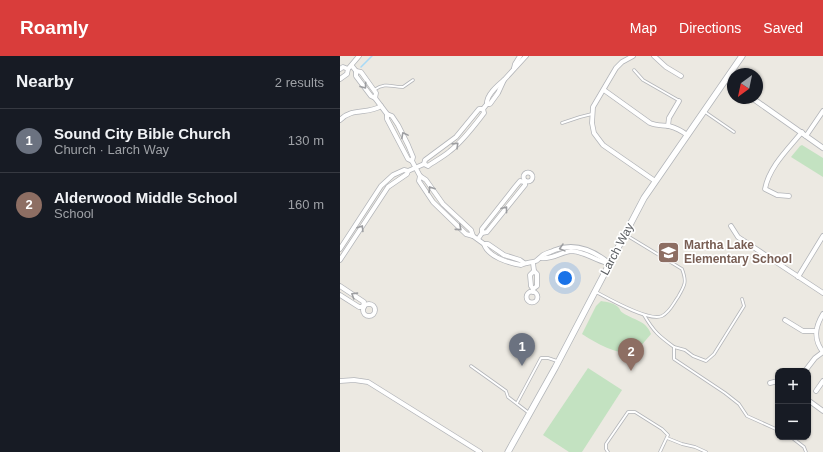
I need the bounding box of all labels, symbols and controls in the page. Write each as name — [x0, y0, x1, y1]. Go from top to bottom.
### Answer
text: Roamly — [20, 17, 89, 38]
text: Map — [630, 20, 657, 36]
text: Directions — [679, 20, 741, 36]
text: Saved — [763, 20, 803, 36]
north arrow — [727, 68, 763, 104]
text: Nearby — [16, 72, 74, 91]
text: 2 results — [275, 75, 324, 90]
one-way arrow — [359, 82, 367, 89]
text: Sound City Bible Church — [54, 125, 231, 142]
one-way arrow — [401, 132, 408, 140]
text: 1 — [25, 133, 33, 148]
text: 130 m — [288, 133, 324, 148]
text: Church · Larch Way — [54, 142, 169, 157]
one-way arrow — [451, 142, 459, 150]
one-way arrow — [429, 186, 436, 193]
text: Alderwood Middle School — [54, 189, 237, 206]
text: 2 — [25, 197, 33, 212]
text: 160 m — [288, 197, 324, 212]
text: School — [54, 206, 94, 221]
one-way arrow — [501, 206, 508, 213]
street label: Larch Way — [597, 221, 637, 277]
one-way arrow — [455, 223, 462, 230]
one-way arrow — [356, 225, 363, 232]
place label: Martha Lake Elementary School — [684, 238, 792, 266]
school or university icon: Martha Lake Elementary School — [656, 239, 682, 265]
one-way arrow — [559, 243, 566, 252]
your location — [555, 268, 575, 288]
one-way arrow — [351, 292, 358, 300]
pin: 1 — [509, 333, 535, 366]
pin: 2 — [618, 338, 644, 371]
map controls — [775, 368, 811, 440]
button: + — [775, 368, 811, 404]
button: − — [775, 404, 811, 440]

